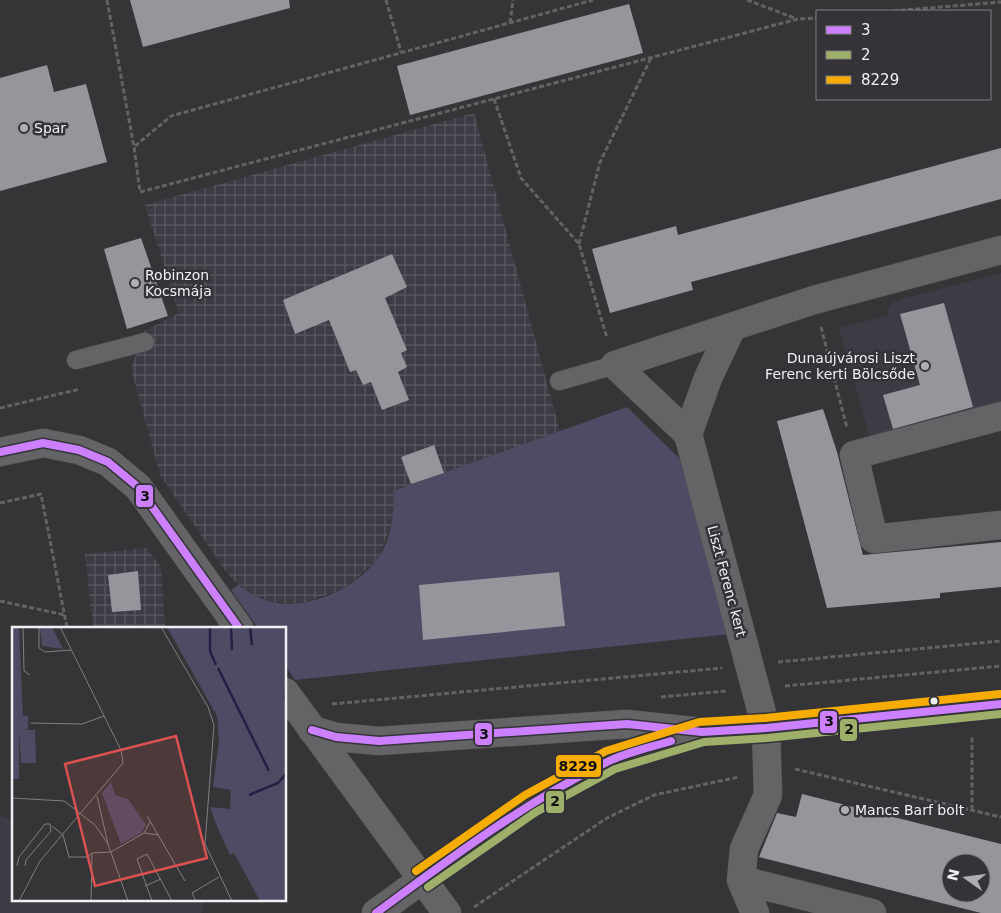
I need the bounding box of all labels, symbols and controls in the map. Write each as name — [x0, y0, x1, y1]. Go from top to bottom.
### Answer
legend — [816, 10, 991, 100]
text: 3 — [861, 21, 871, 39]
text: 2 — [861, 46, 871, 64]
text: 8229 — [861, 71, 899, 89]
place label: Spar — [34, 120, 66, 136]
marker: Spar — [18, 122, 30, 134]
place label: Robinzon Kocsmája — [145, 267, 212, 299]
marker: Robinzon Kocsmája — [129, 277, 141, 289]
place label: Dunaújvárosi Liszt Ferenc kerti Bölcsőde — [765, 350, 916, 382]
marker: Dunaújvárosi Liszt Ferenc kerti Bölcsőde — [919, 360, 931, 372]
line badge: 3 — [135, 484, 154, 508]
text: 3 — [140, 488, 150, 504]
street label: Liszt Ferenc kert — [704, 524, 750, 639]
inset map — [12, 627, 286, 900]
unlabelled marker — [929, 696, 939, 706]
line badge: 3 — [819, 710, 838, 734]
text: 3 — [824, 713, 834, 729]
line badge: 2 — [839, 718, 858, 742]
text: 2 — [844, 721, 854, 737]
line badge: 3 — [474, 722, 493, 746]
text: 3 — [479, 726, 489, 742]
line badge: 8229 — [555, 754, 602, 778]
text: 8229 — [559, 758, 597, 774]
line badge: 2 — [545, 790, 565, 814]
text: 2 — [550, 793, 560, 809]
place label: Mancs Barf bolt — [855, 802, 965, 818]
marker: Mancs Barf bolt — [839, 804, 851, 816]
north arrow — [941, 853, 991, 903]
text: N — [944, 867, 963, 882]

